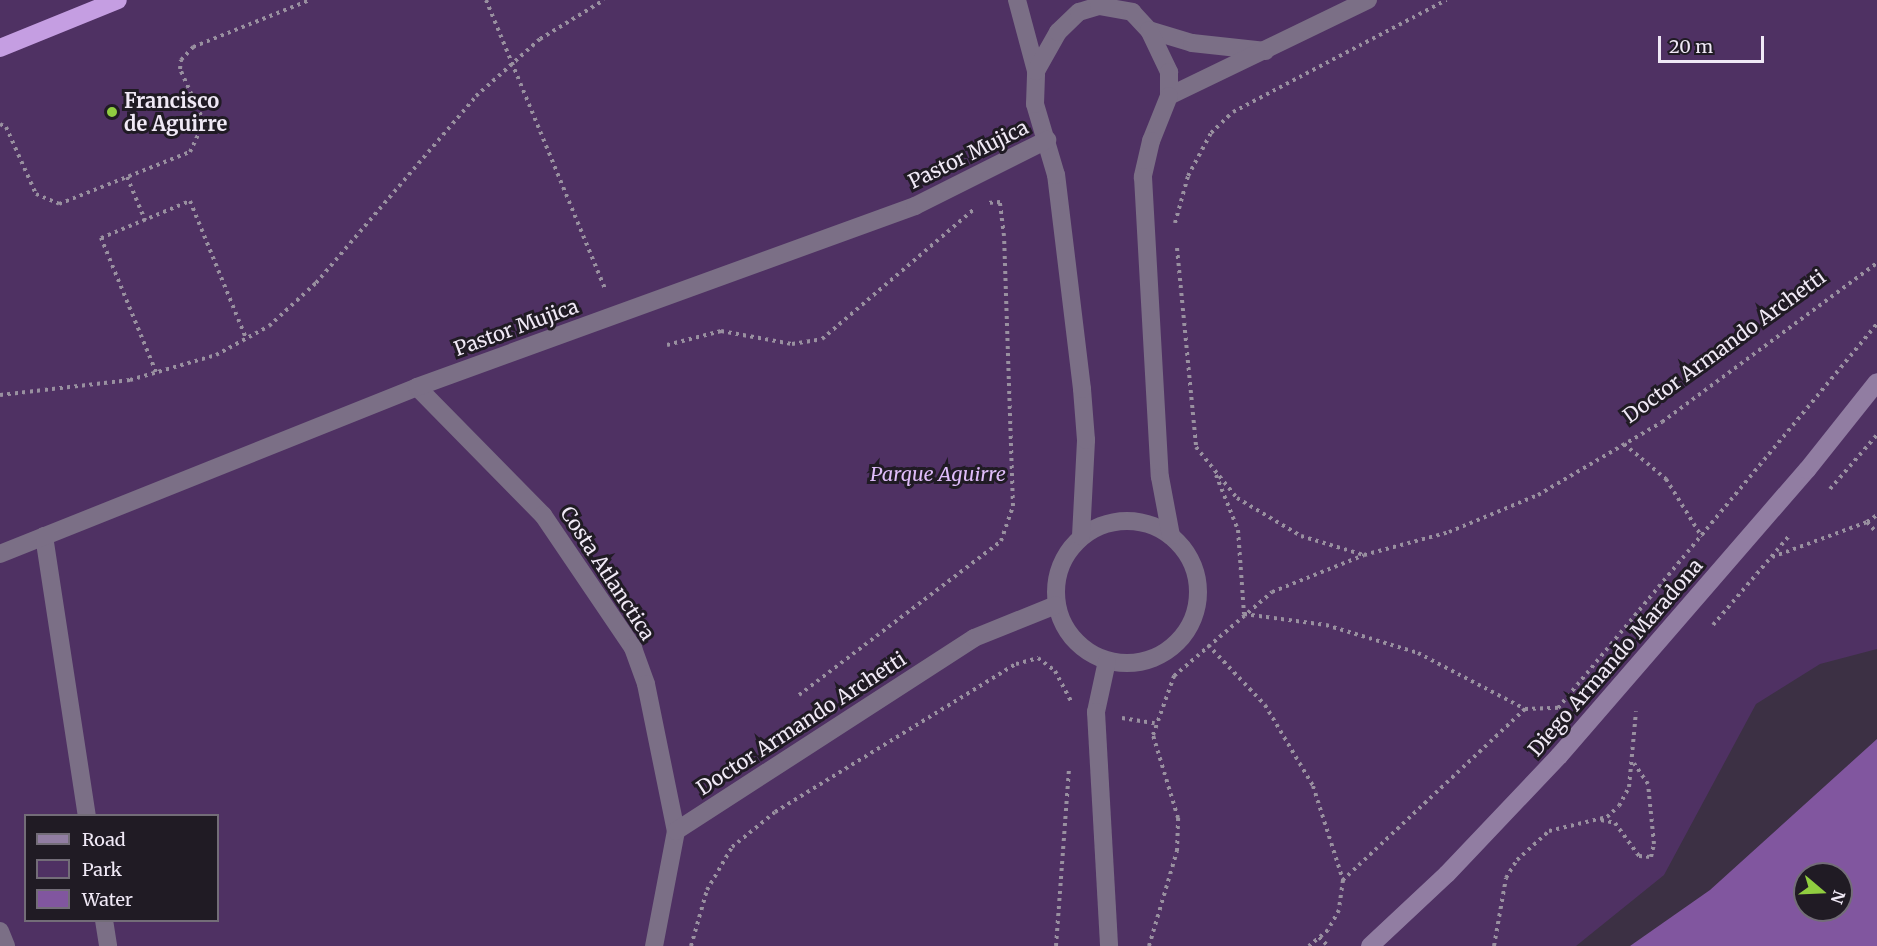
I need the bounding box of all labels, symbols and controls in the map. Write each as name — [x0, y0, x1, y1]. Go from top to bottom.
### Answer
scale bar — [1661, 24, 1768, 62]
text: 20 m — [1669, 35, 1713, 58]
place label: Francisco de Aguirre — [124, 88, 227, 135]
marker: Francisco de Aguirre — [105, 105, 119, 119]
street label: Pastor Mujica — [904, 115, 1032, 193]
street label: Doctor Armando Archetti — [1618, 264, 1830, 428]
street label: Pastor Mujica — [451, 293, 581, 361]
park label: Parque Aguirre — [870, 461, 1006, 485]
street label: Costa Atlanctica — [556, 502, 660, 644]
street label: Diego Armando Maradona — [1523, 553, 1707, 761]
street label: Doctor Armando Archetti — [692, 646, 910, 800]
legend — [24, 814, 219, 922]
text: Road — [82, 828, 126, 851]
text: Park — [82, 858, 122, 881]
north arrow — [1793, 862, 1853, 922]
text: Water — [82, 888, 133, 911]
text: N — [1827, 888, 1850, 906]

